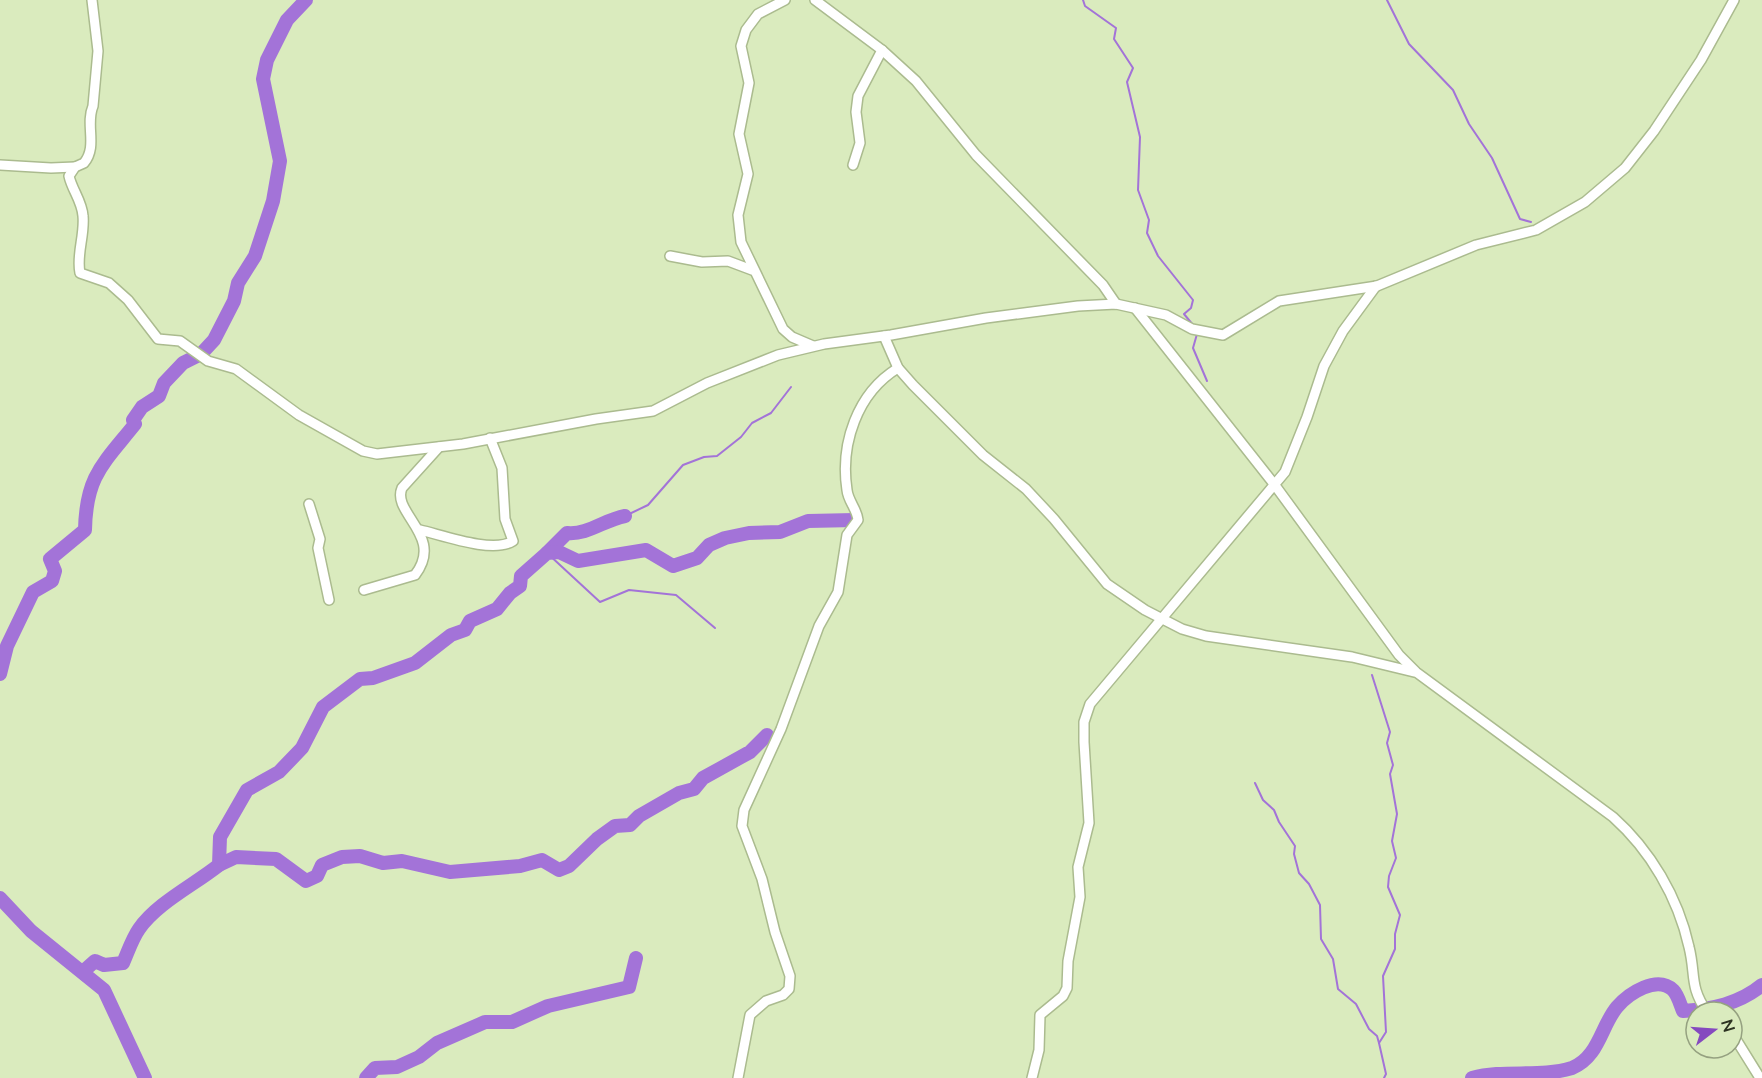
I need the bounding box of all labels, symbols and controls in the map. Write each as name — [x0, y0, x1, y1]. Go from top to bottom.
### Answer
north arrow — [1684, 1000, 1744, 1060]
text: N — [1718, 1017, 1740, 1034]

